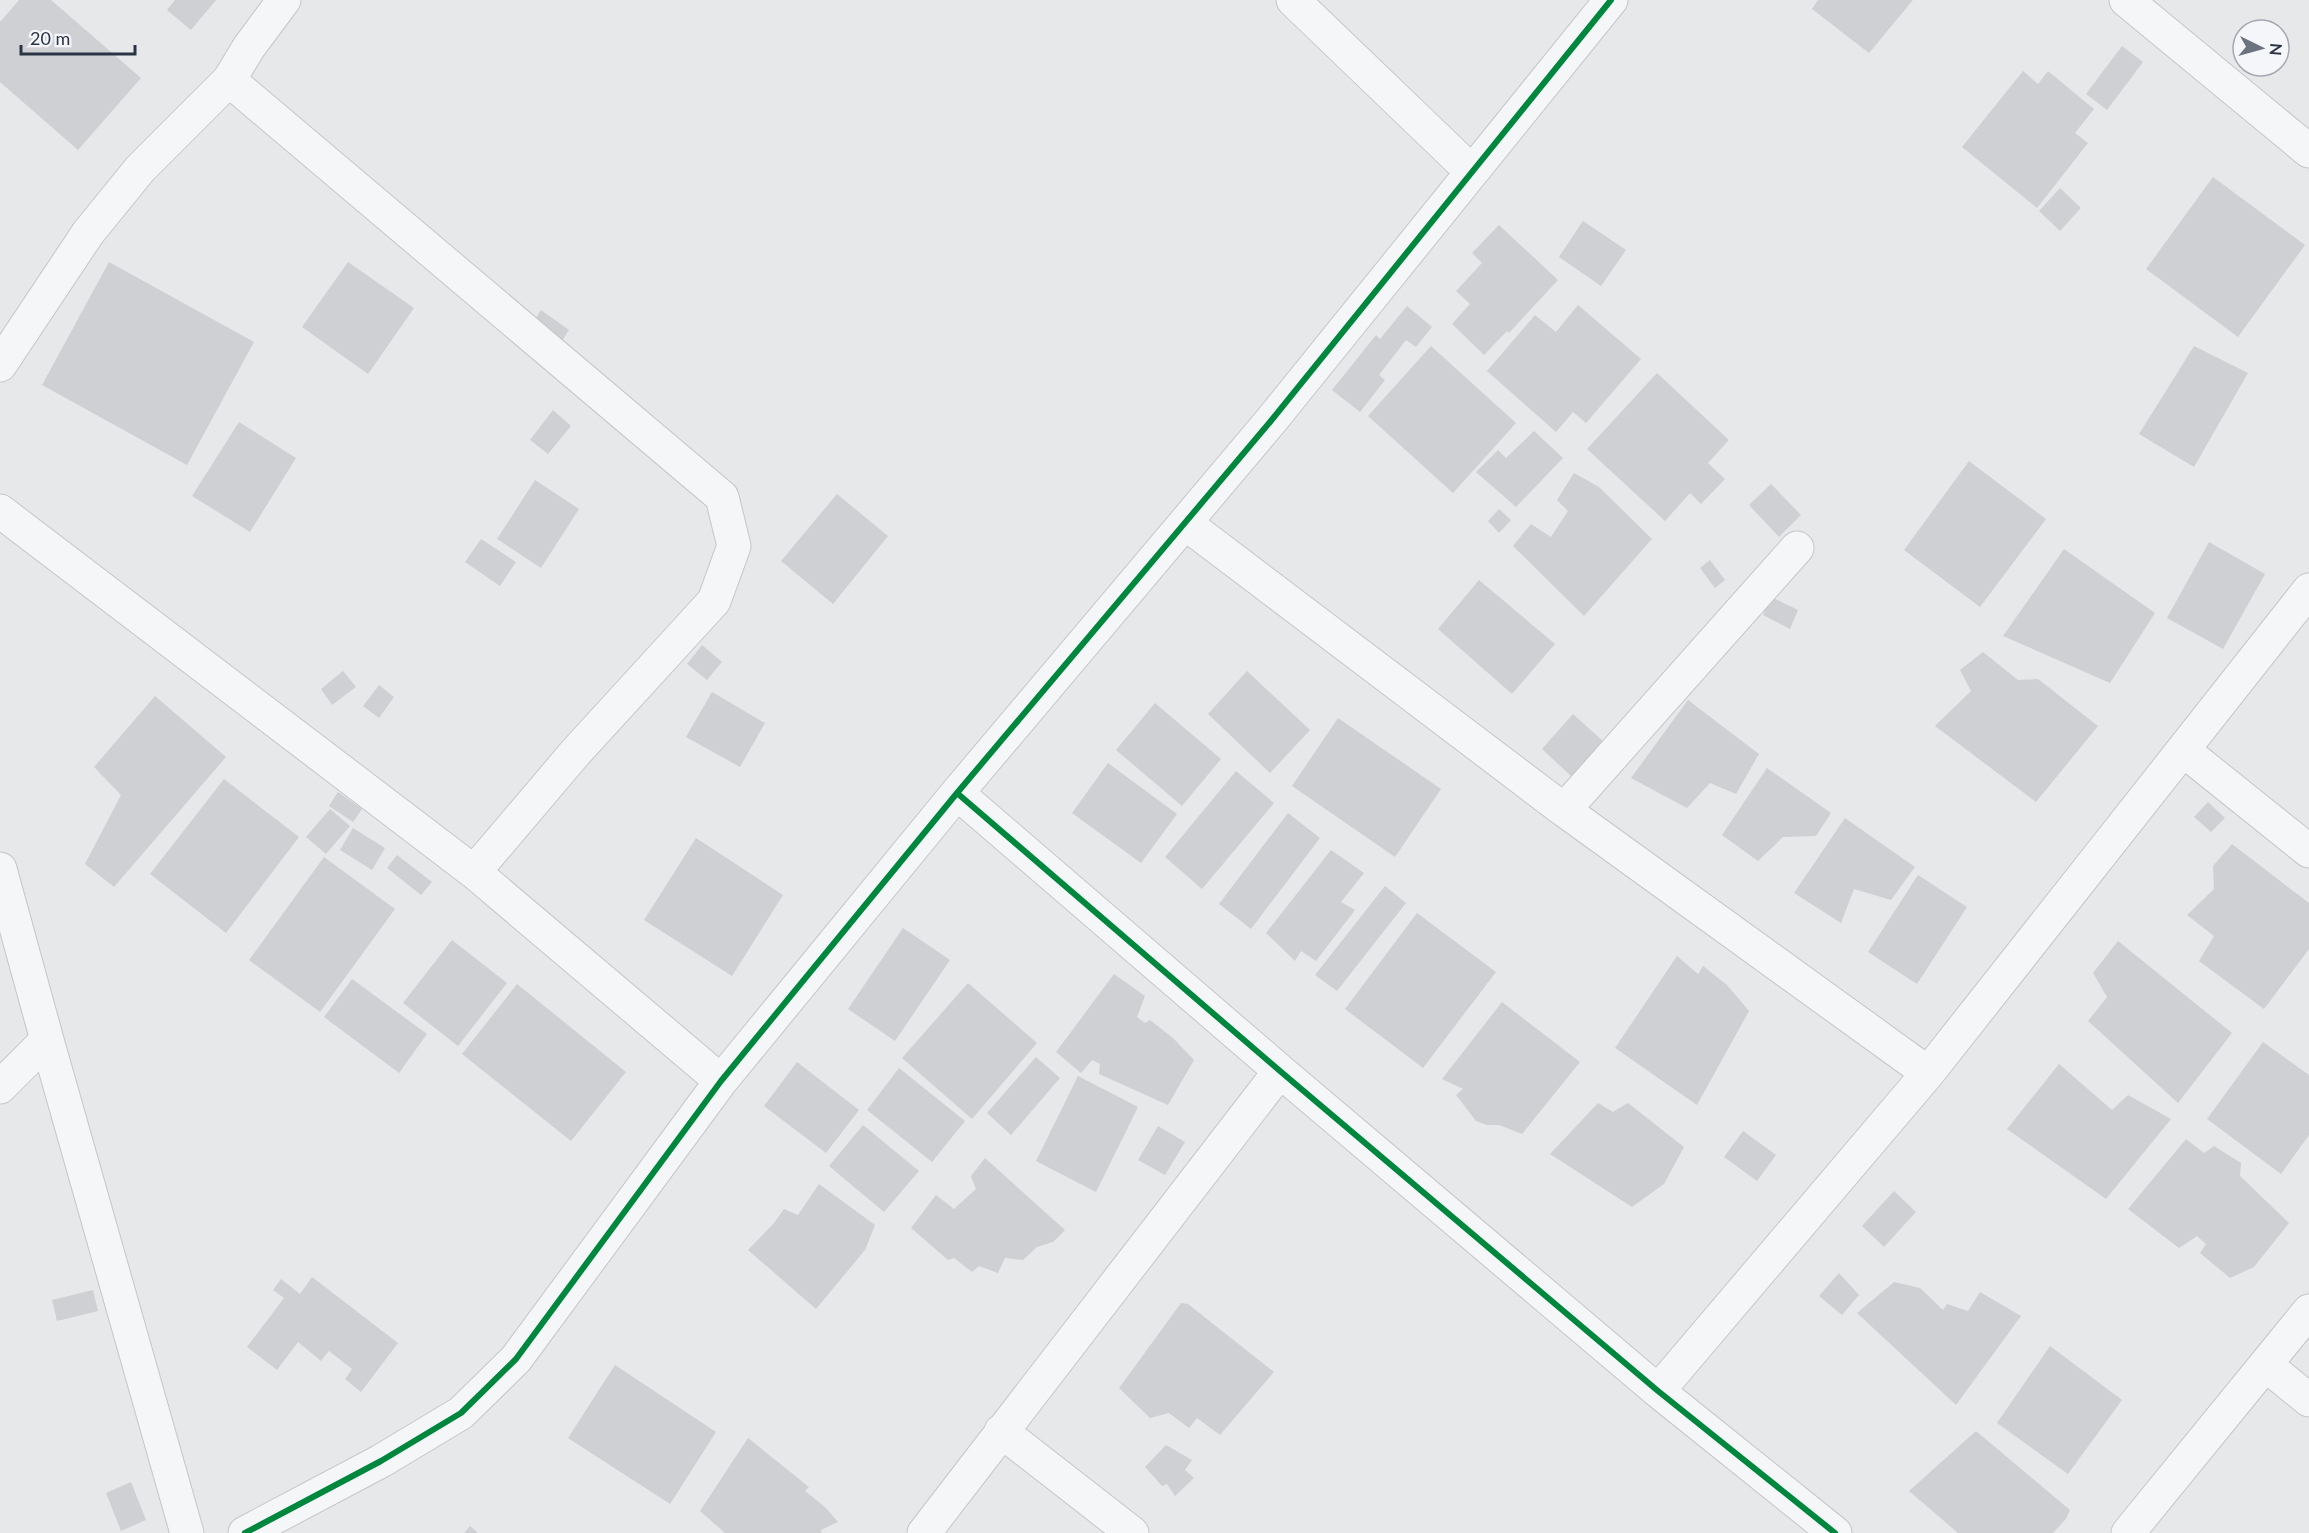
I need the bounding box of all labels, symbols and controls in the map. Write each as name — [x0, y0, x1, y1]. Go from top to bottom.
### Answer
scale bar — [21, 18, 135, 56]
north arrow — [2231, 18, 2291, 78]
text: 20 m — [30, 27, 70, 49]
text: N — [2266, 42, 2286, 56]

